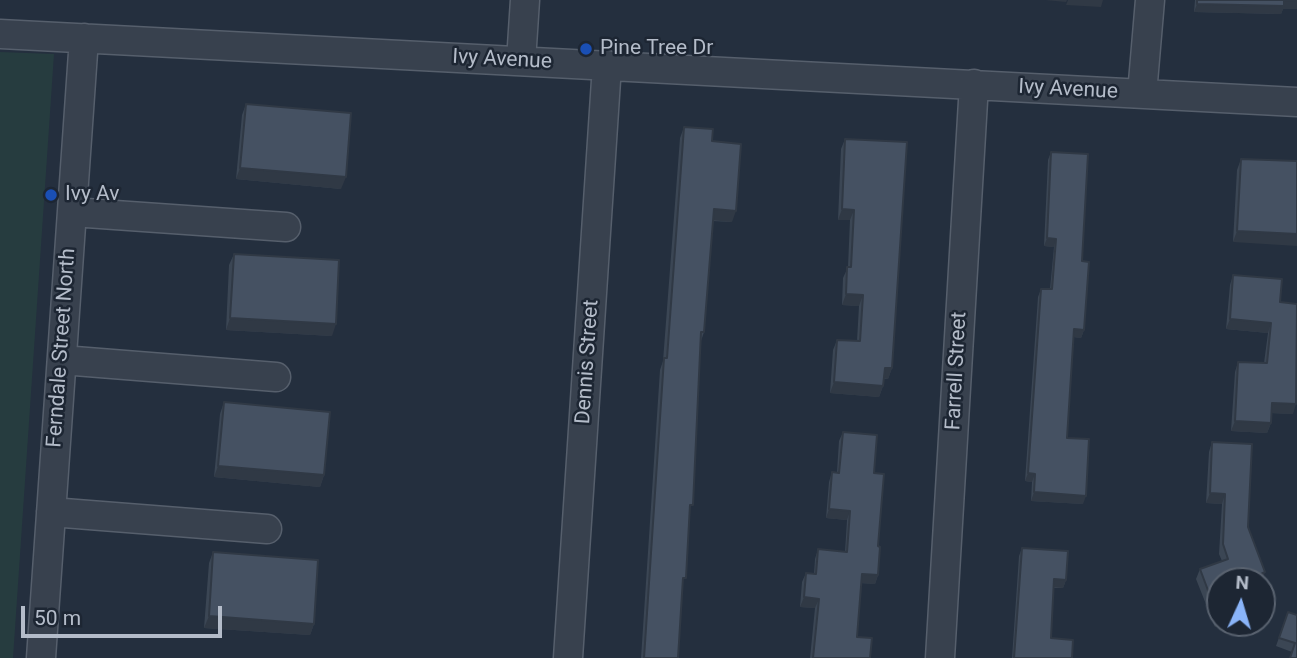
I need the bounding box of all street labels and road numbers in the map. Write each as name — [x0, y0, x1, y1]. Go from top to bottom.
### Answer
street label: Ivy Avenue — [452, 45, 552, 75]
street label: Ivy Avenue — [1018, 75, 1118, 105]
street label: Ferndale Street North — [42, 248, 82, 448]
street label: Dennis Street — [571, 299, 605, 425]
street label: Farrell Street — [941, 311, 973, 431]

